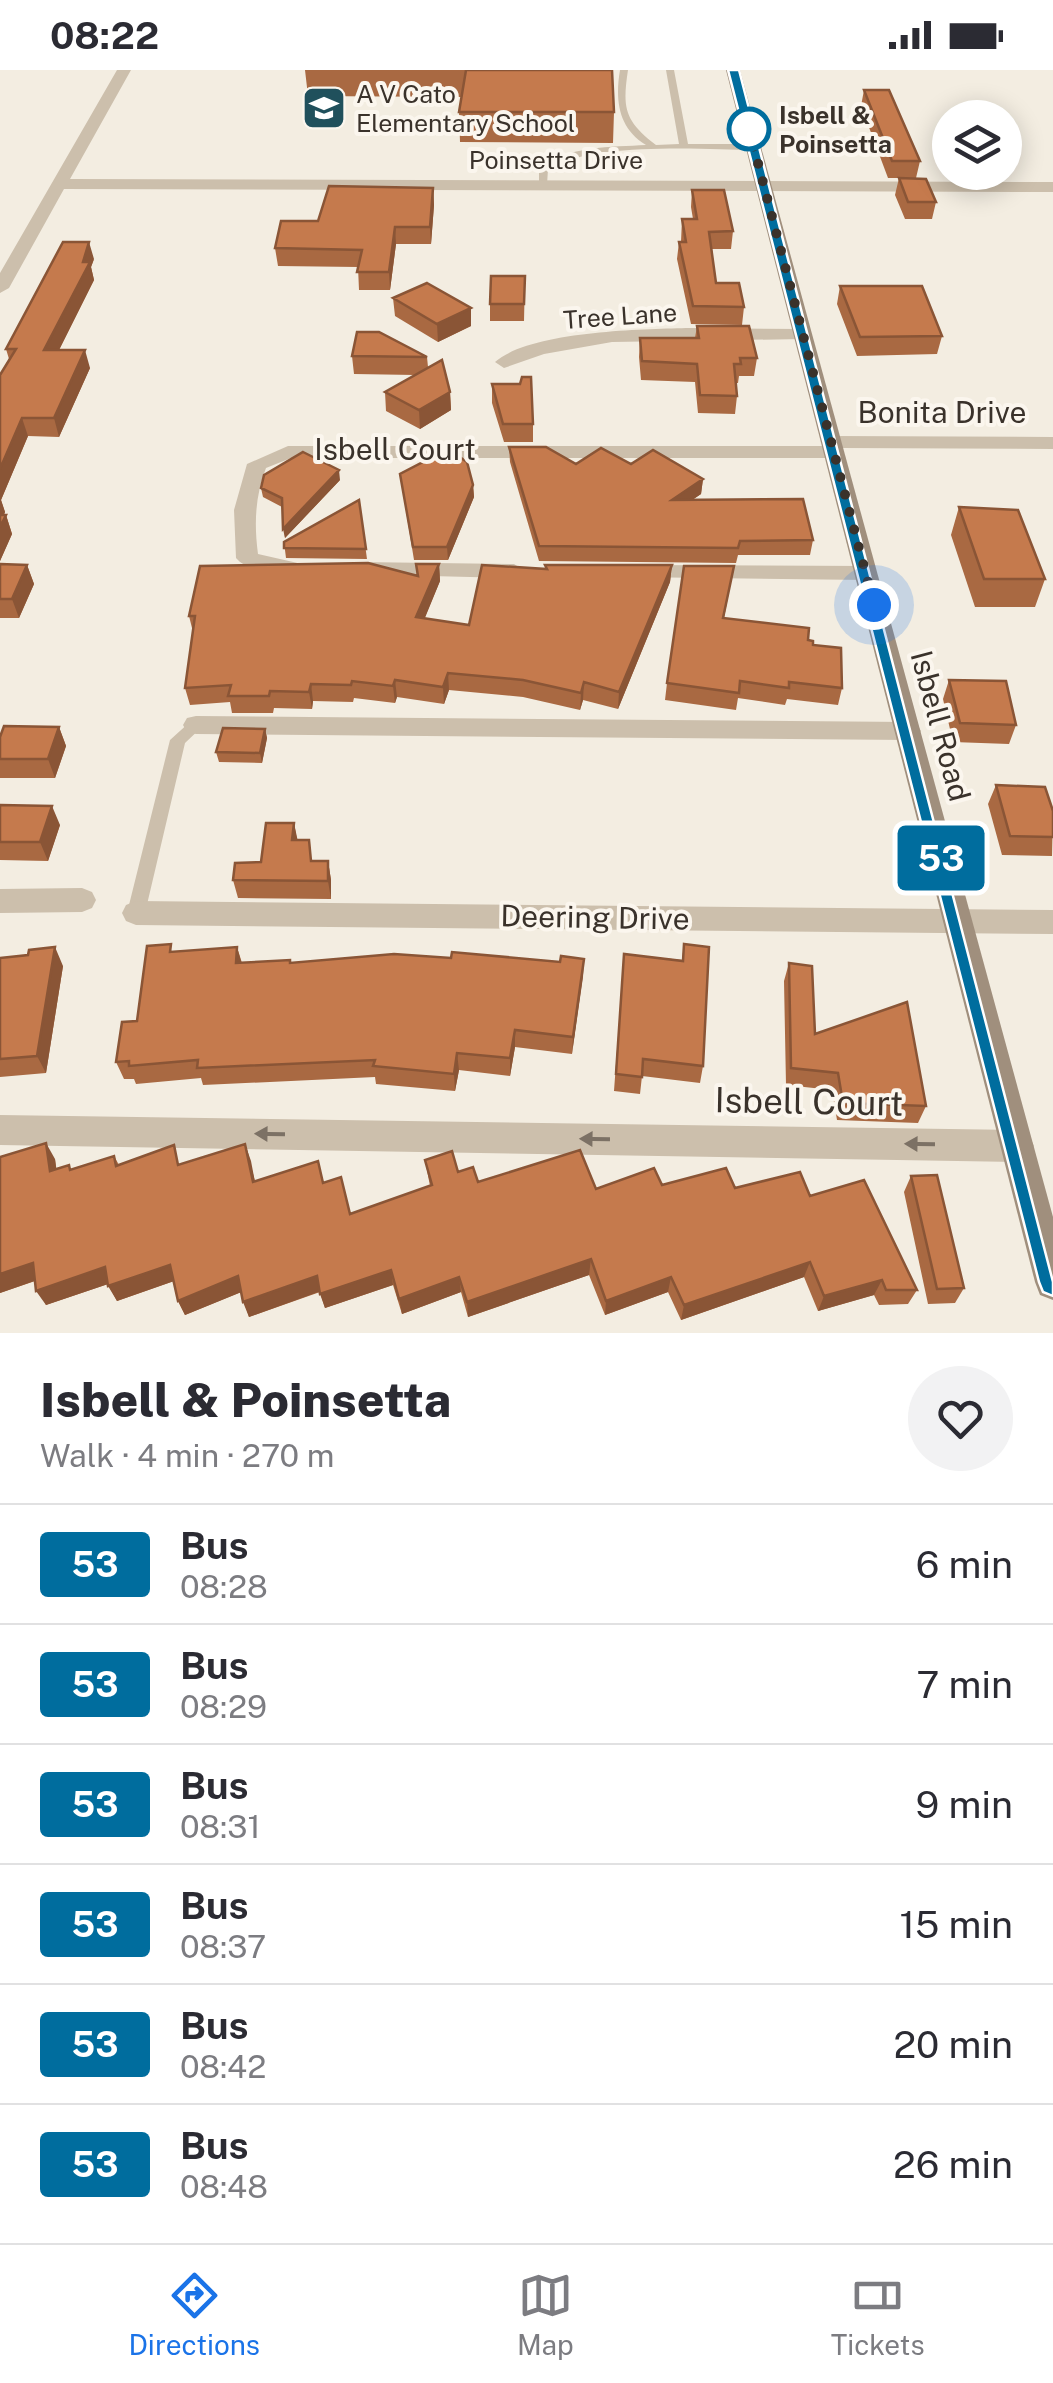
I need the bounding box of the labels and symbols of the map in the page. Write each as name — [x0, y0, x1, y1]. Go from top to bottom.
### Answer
place label: A V Cato Elementary School — [356, 79, 575, 138]
school or university icon: A V Cato Elementary School — [301, 85, 347, 131]
place label: Isbell & Poinsetta — [779, 100, 892, 159]
marker: Isbell & Poinsetta — [728, 108, 770, 150]
street label: Poinsetta Drive — [469, 145, 643, 175]
street label: Tree Lane — [562, 297, 678, 335]
street label: Bonita Drive — [857, 394, 1027, 430]
street label: Isbell Court — [314, 431, 476, 467]
your location — [849, 580, 899, 630]
street label: Isbell Road — [904, 646, 978, 805]
line badge: 53 — [896, 826, 986, 890]
street label: Deering Drive — [500, 897, 690, 937]
street label: Isbell Court — [714, 1079, 904, 1124]
one-way arrow — [253, 1125, 285, 1141]
one-way arrow — [578, 1130, 610, 1146]
one-way arrow — [903, 1136, 935, 1152]

